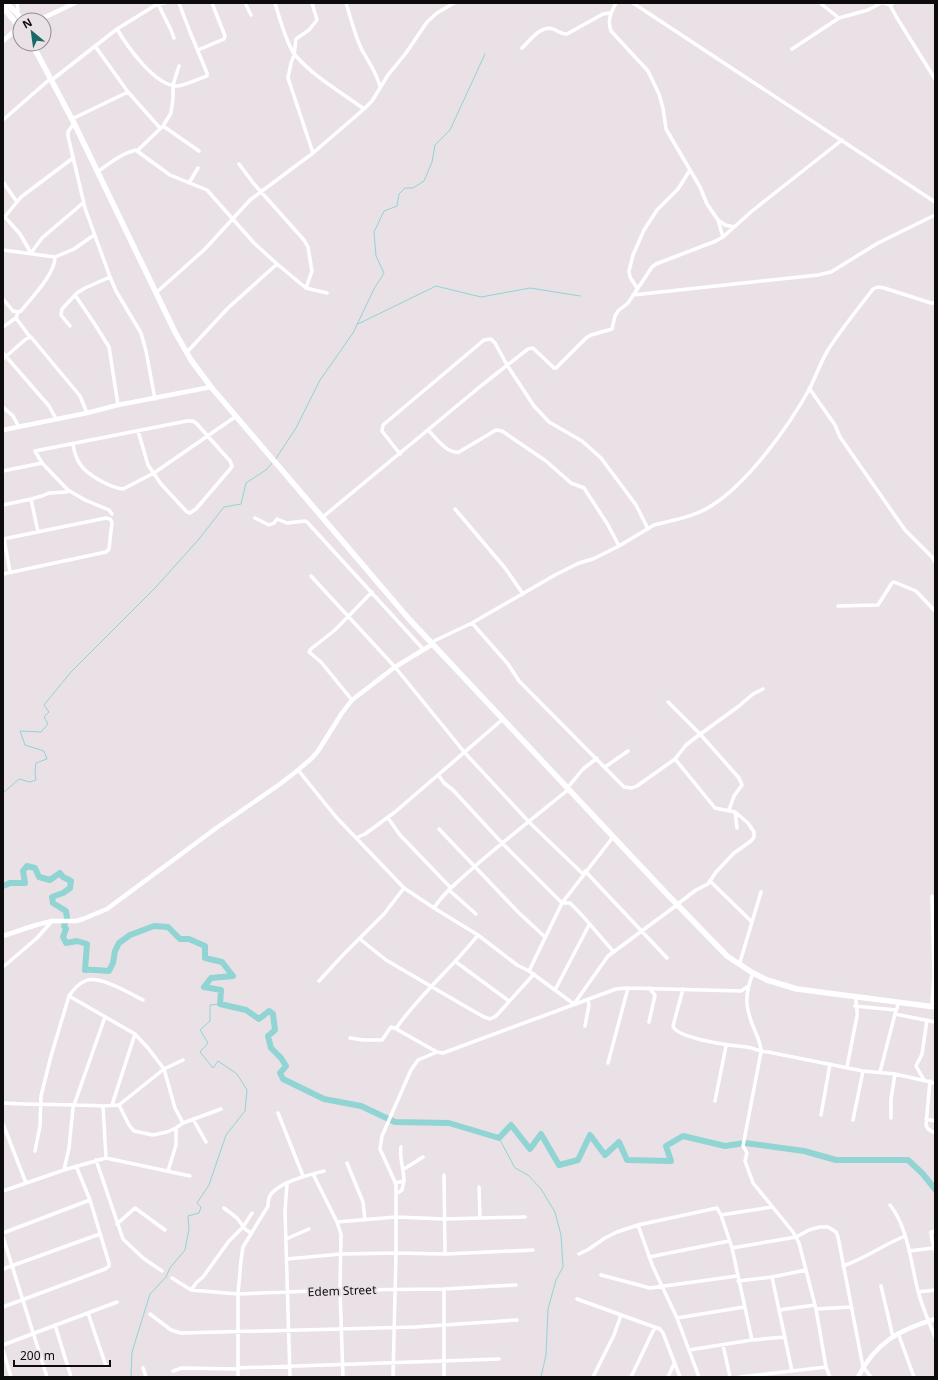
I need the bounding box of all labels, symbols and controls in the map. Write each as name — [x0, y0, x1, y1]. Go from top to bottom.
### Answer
north arrow — [12, 12, 52, 52]
text: N — [19, 14, 34, 32]
street label: Edem Street — [307, 1281, 377, 1300]
scale bar — [14, 1342, 110, 1368]
text: 200 m — [20, 1347, 55, 1364]

